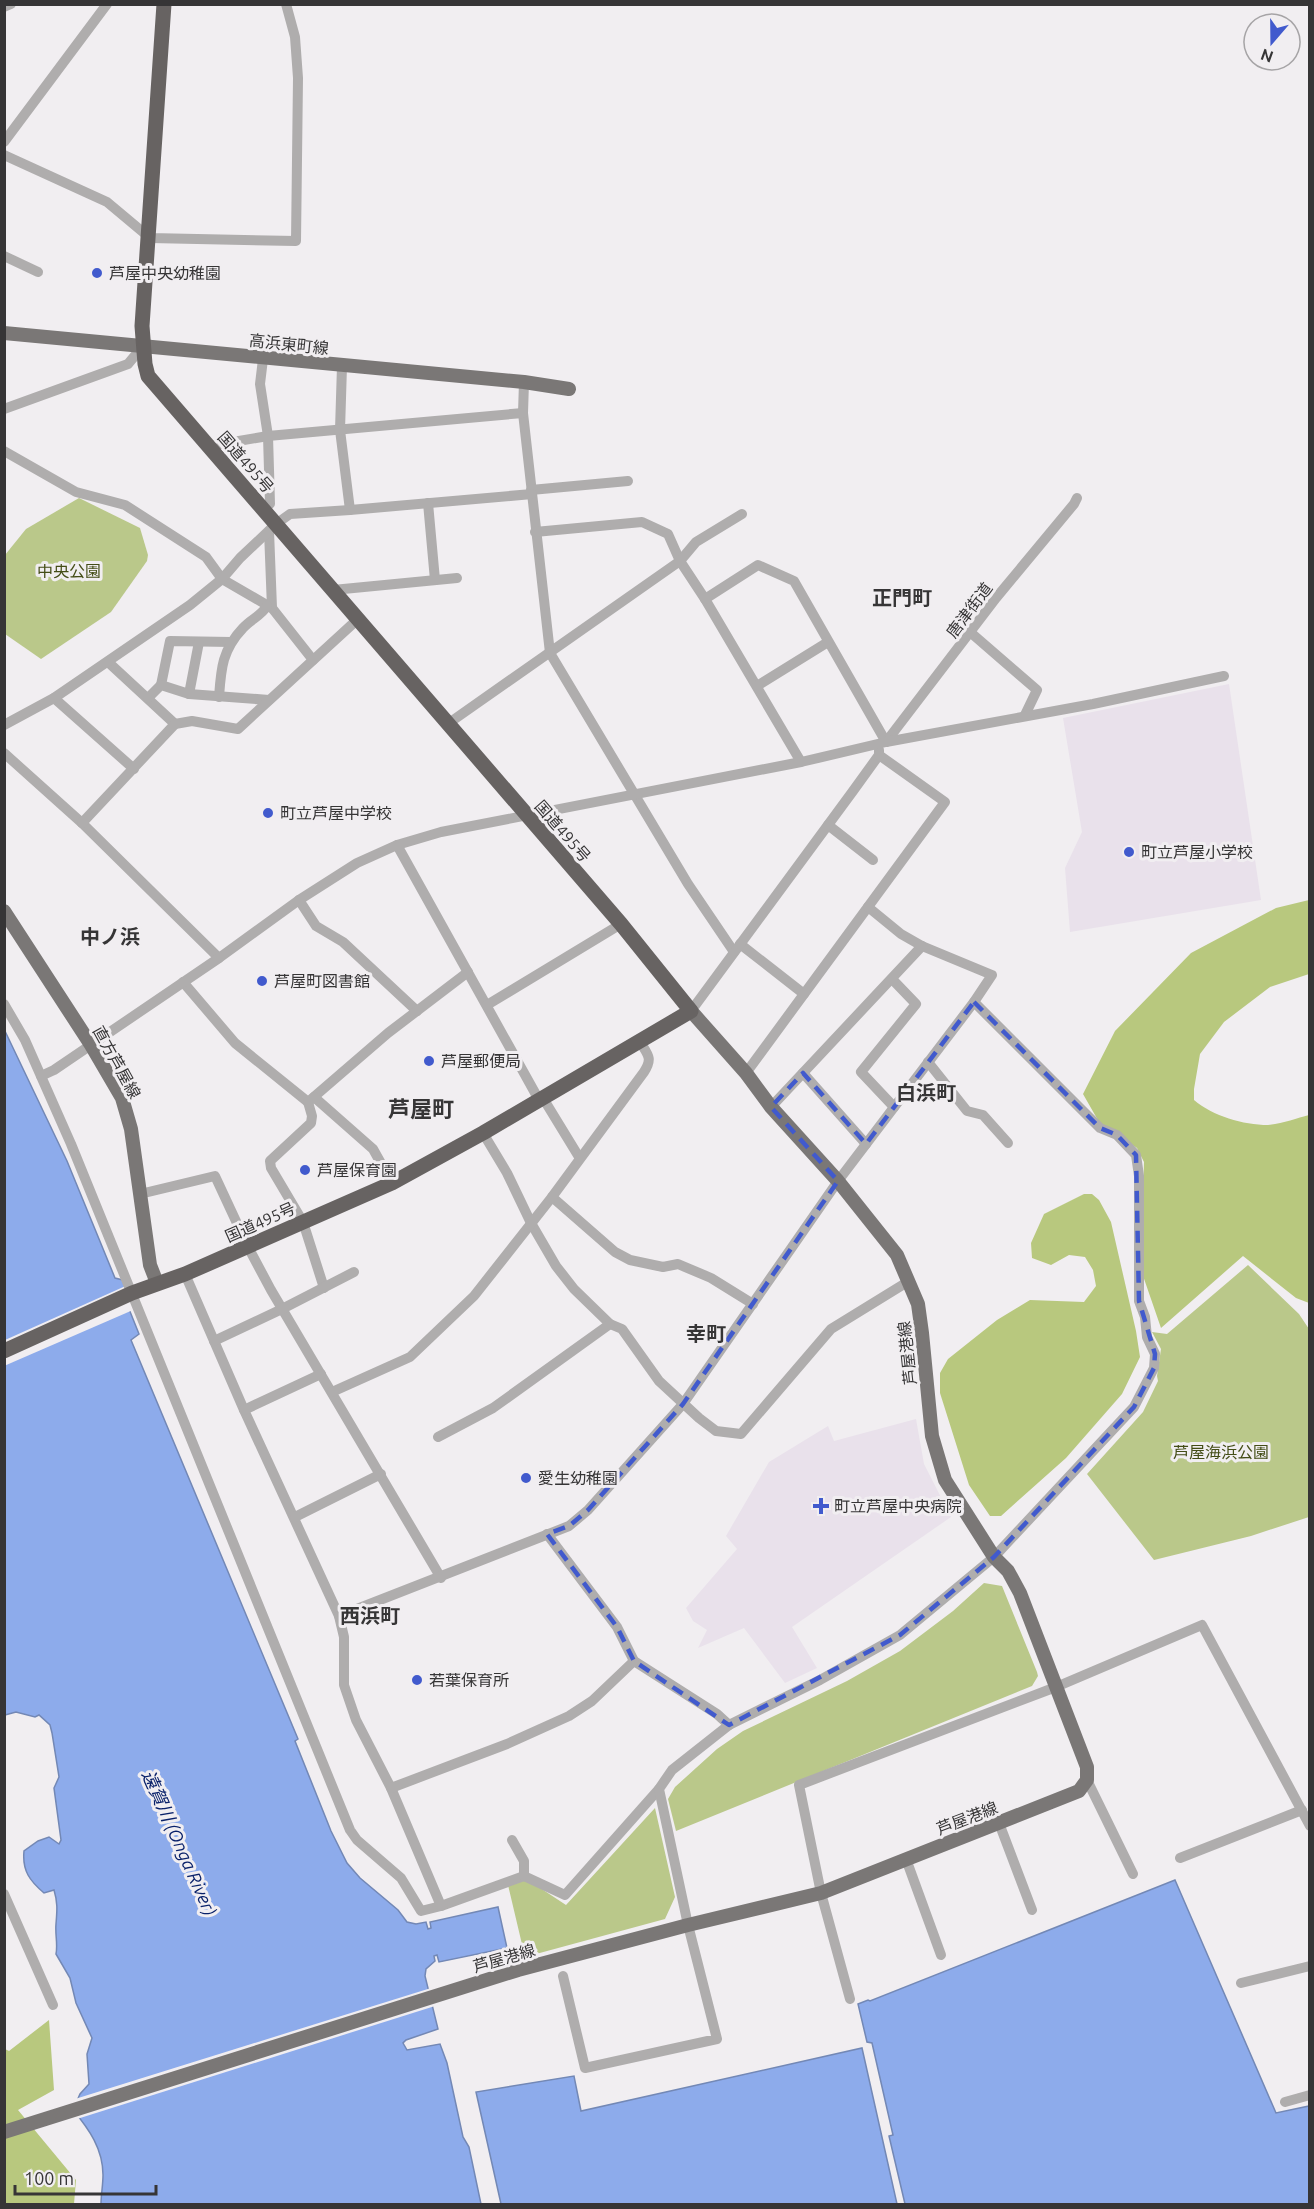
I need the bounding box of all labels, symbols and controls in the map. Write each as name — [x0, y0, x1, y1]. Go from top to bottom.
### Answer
north arrow — [1242, 12, 1302, 72]
text: N — [1258, 46, 1276, 67]
place label: 芦屋中央幼稚園 — [109, 264, 221, 282]
marker: 芦屋中央幼稚園 — [90, 266, 104, 280]
street label: 高浜東町線 — [248, 331, 330, 357]
street label: 国道495号 — [215, 428, 277, 496]
park label: 中央公園 — [37, 562, 101, 580]
street label: 唐津街道 — [943, 579, 995, 641]
district label: 正門町 — [872, 586, 932, 609]
street label: 国道495号 — [532, 797, 594, 865]
place label: 町立芦屋中学校 — [280, 804, 392, 822]
marker: 町立芦屋中学校 — [261, 806, 275, 820]
place label: 町立芦屋小学校 — [1141, 843, 1253, 861]
marker: 町立芦屋小学校 — [1122, 845, 1136, 859]
district label: 中ノ浜 — [80, 925, 140, 948]
place label: 芦屋町図書館 — [274, 972, 370, 990]
marker: 芦屋町図書館 — [255, 974, 269, 988]
street label: 直方芦屋線 — [90, 1023, 144, 1101]
place label: 芦屋郵便局 — [441, 1052, 521, 1070]
marker: 芦屋郵便局 — [422, 1054, 436, 1068]
district label: 白浜町 — [896, 1081, 956, 1104]
district label: 芦屋町 — [388, 1096, 454, 1121]
place label: 芦屋保育園 — [317, 1161, 397, 1179]
marker: 芦屋保育園 — [298, 1163, 312, 1177]
street label: 国道495号 — [222, 1199, 298, 1245]
street label: 芦屋港線 — [895, 1320, 919, 1386]
district label: 幸町 — [686, 1322, 726, 1345]
park label: 芦屋海浜公園 — [1173, 1443, 1269, 1461]
place label: 愛生幼稚園 — [538, 1469, 618, 1487]
marker: 愛生幼稚園 — [519, 1471, 533, 1485]
marker: 町立芦屋中央病院 — [812, 1497, 830, 1515]
place label: 町立芦屋中央病院 — [834, 1497, 962, 1515]
district label: 西浜町 — [340, 1604, 400, 1627]
place label: 若葉保育所 — [429, 1671, 509, 1689]
marker: 若葉保育所 — [410, 1673, 424, 1687]
water label: 遠賀川 (Onga River) — [138, 1767, 221, 1919]
street label: 芦屋港線 — [934, 1798, 1000, 1838]
street label: 芦屋港線 — [471, 1941, 537, 1975]
scale bar — [15, 2158, 156, 2196]
text: 100 m — [24, 2168, 74, 2188]

